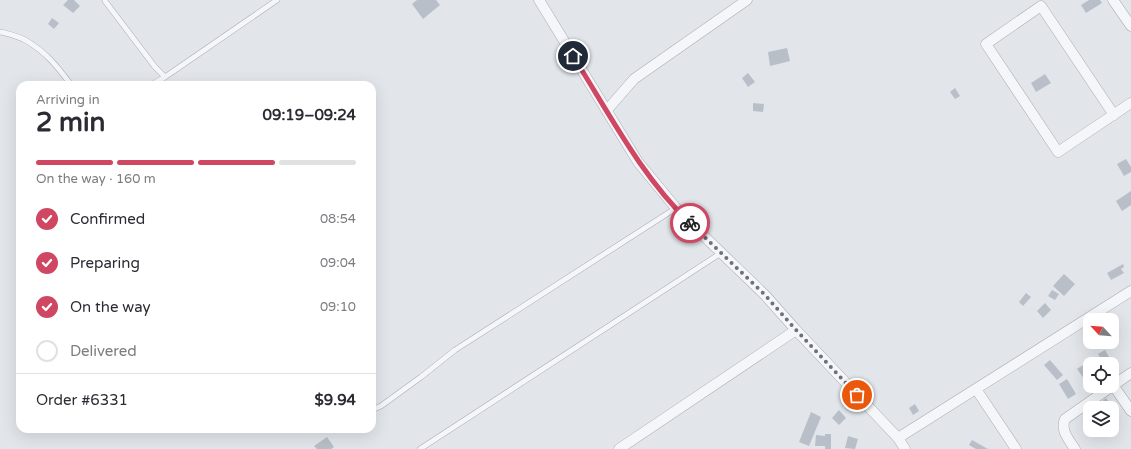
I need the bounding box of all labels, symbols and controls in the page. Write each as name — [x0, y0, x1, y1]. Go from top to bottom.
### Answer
pin — [556, 39, 590, 73]
icon: home — [562, 45, 584, 67]
text: Arriving in — [36, 92, 100, 108]
text: 09:19–09:24 — [263, 106, 356, 124]
text: 2 min — [36, 107, 105, 138]
text: On the way · 160 m — [36, 171, 156, 187]
courier — [670, 203, 710, 243]
icon: check — [36, 208, 58, 230]
text: Confirmed — [70, 210, 145, 228]
text: 08:54 — [320, 211, 356, 227]
icon: bike — [679, 212, 701, 234]
icon: check — [36, 252, 58, 274]
text: Preparing — [70, 254, 140, 272]
text: 09:04 — [320, 255, 356, 271]
icon: check — [36, 296, 58, 318]
text: On the way — [70, 298, 150, 316]
text: 09:10 — [320, 299, 356, 315]
north arrow — [1083, 313, 1119, 349]
map controls — [1083, 313, 1119, 437]
text: Delivered — [70, 342, 137, 360]
button: locate — [1083, 357, 1119, 393]
pin — [840, 378, 874, 412]
icon: bag — [846, 384, 868, 406]
text: Order #6331 — [36, 391, 128, 409]
text: $9.94 — [315, 391, 356, 409]
button: layers — [1083, 401, 1119, 437]

